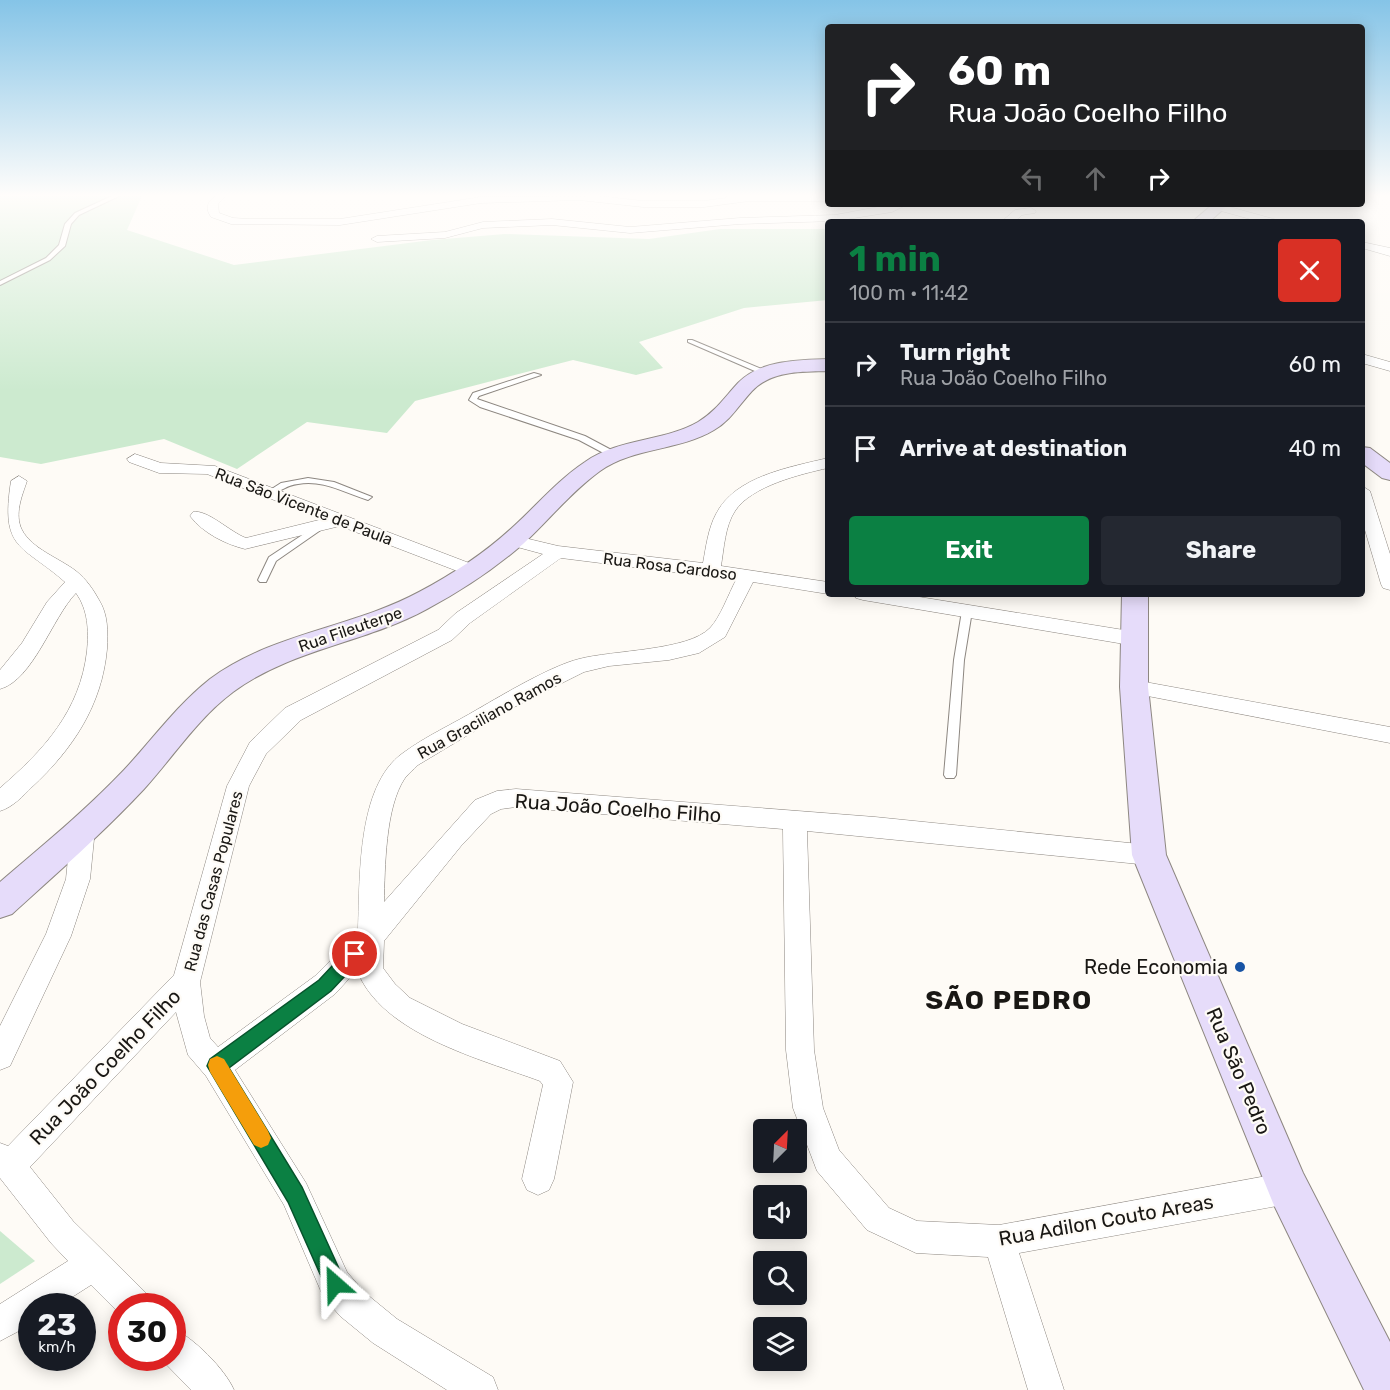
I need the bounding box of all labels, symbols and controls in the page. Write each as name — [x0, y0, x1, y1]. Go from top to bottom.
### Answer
text: 60 m — [948, 46, 1051, 96]
icon: right — [849, 48, 927, 126]
text: Rua João Coelho Filho — [948, 97, 1228, 129]
icon: left — [1016, 162, 1049, 195]
icon: ahead — [1079, 162, 1112, 195]
icon: right — [1142, 162, 1175, 195]
text: 1 min — [849, 237, 941, 280]
button: close — [1278, 239, 1341, 302]
text: 100 m · 11:42 — [849, 281, 968, 305]
text: Turn right — [900, 339, 1010, 366]
icon: right — [849, 348, 882, 381]
text: 60 m — [1289, 351, 1341, 378]
text: Rua João Coelho Filho — [900, 366, 1107, 390]
icon: arrive — [849, 432, 882, 465]
text: Arrive at destination — [900, 435, 1127, 462]
text: 40 m — [1288, 435, 1341, 462]
street label: Rua São Vicente de Paula — [212, 464, 395, 549]
button: Exit — [849, 516, 1089, 585]
button: Share — [1101, 516, 1341, 585]
street label: Rua Rosa Cardoso — [602, 549, 738, 584]
street label: Rua Fileuterpe — [296, 603, 405, 656]
street label: Rua Graciliano Ramos — [414, 668, 564, 763]
street label: Rua das Casas Populares — [180, 789, 247, 973]
street label: Rua João Coelho Filho — [514, 789, 722, 827]
pin — [329, 928, 380, 979]
icon: arrive — [338, 937, 371, 970]
place label: Rede Economia — [1084, 955, 1228, 979]
marker: Rede Economia — [1233, 960, 1247, 974]
street label: Rua João Coelho Filho — [24, 984, 186, 1150]
district label: SÃO PEDRO — [925, 984, 1093, 1016]
street label: Rua São Pedro — [1201, 1004, 1277, 1138]
north arrow — [753, 1119, 807, 1173]
map controls — [753, 1119, 807, 1371]
button: sound — [753, 1185, 807, 1239]
street label: Rua Adilon Couto Areas — [997, 1189, 1215, 1251]
button: search — [753, 1251, 807, 1305]
position arrow — [303, 1252, 367, 1316]
speed limit sign: 30 — [108, 1293, 186, 1371]
text: 23 — [37, 1307, 77, 1343]
button: layers — [753, 1317, 807, 1371]
text: km/h — [38, 1338, 76, 1356]

